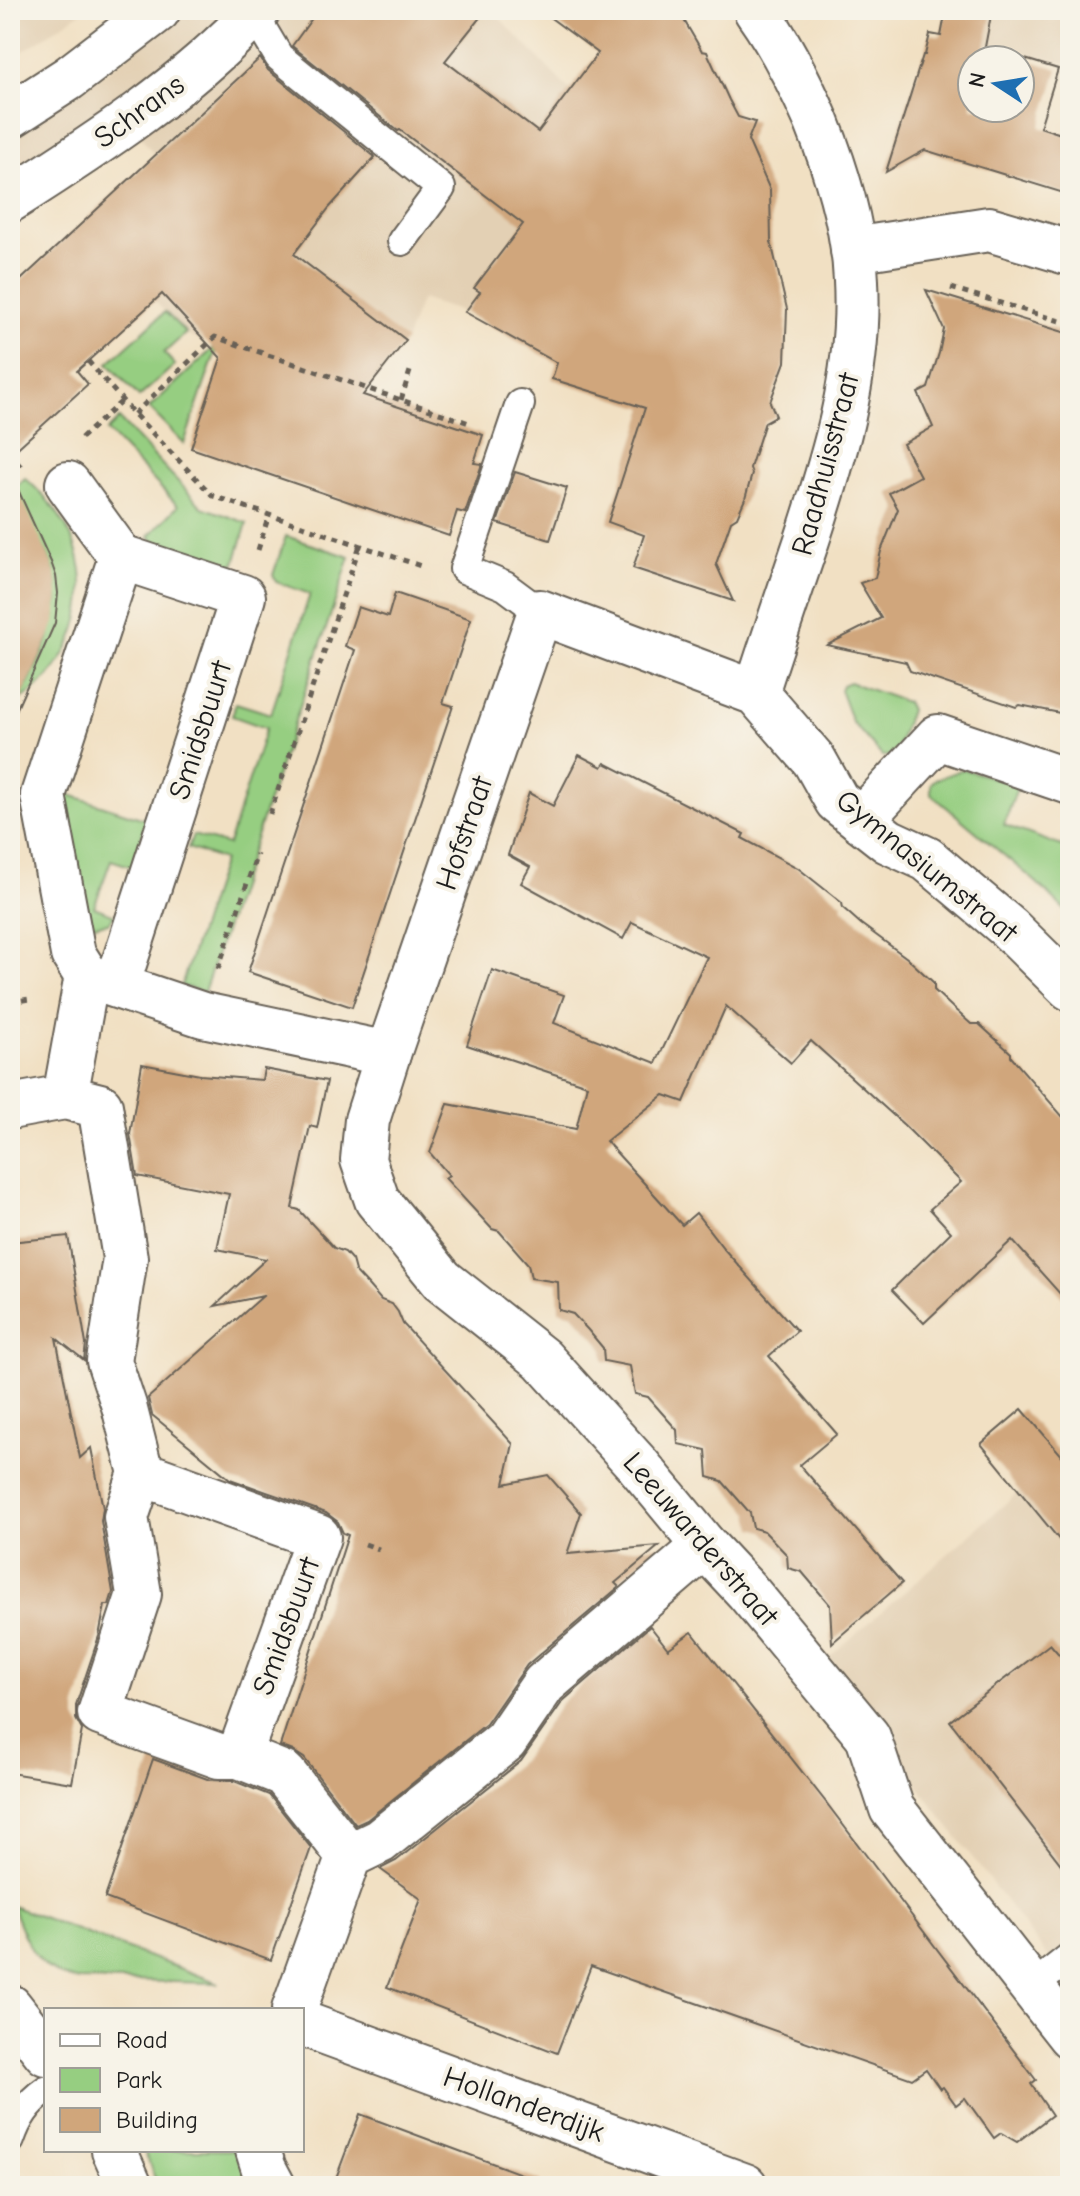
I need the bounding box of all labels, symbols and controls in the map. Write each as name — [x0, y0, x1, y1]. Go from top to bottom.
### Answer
north arrow — [956, 44, 1036, 124]
street label: Schrans — [87, 67, 191, 156]
text: N — [963, 70, 992, 90]
street label: Raadhuisstraat — [784, 368, 867, 559]
street label: Smidsbuurt — [162, 655, 240, 804]
street label: Hofstraat — [429, 770, 501, 895]
street label: Gymnasiumstraat — [829, 783, 1026, 951]
street label: Leeuwarderstraat — [616, 1445, 786, 1634]
street label: Smidsbuurt — [245, 1551, 328, 1700]
legend — [44, 2008, 304, 2152]
text: Road — [116, 2026, 168, 2054]
street label: Hollanderdijk — [438, 2059, 610, 2150]
text: Park — [116, 2066, 162, 2094]
text: Building — [116, 2106, 198, 2134]

